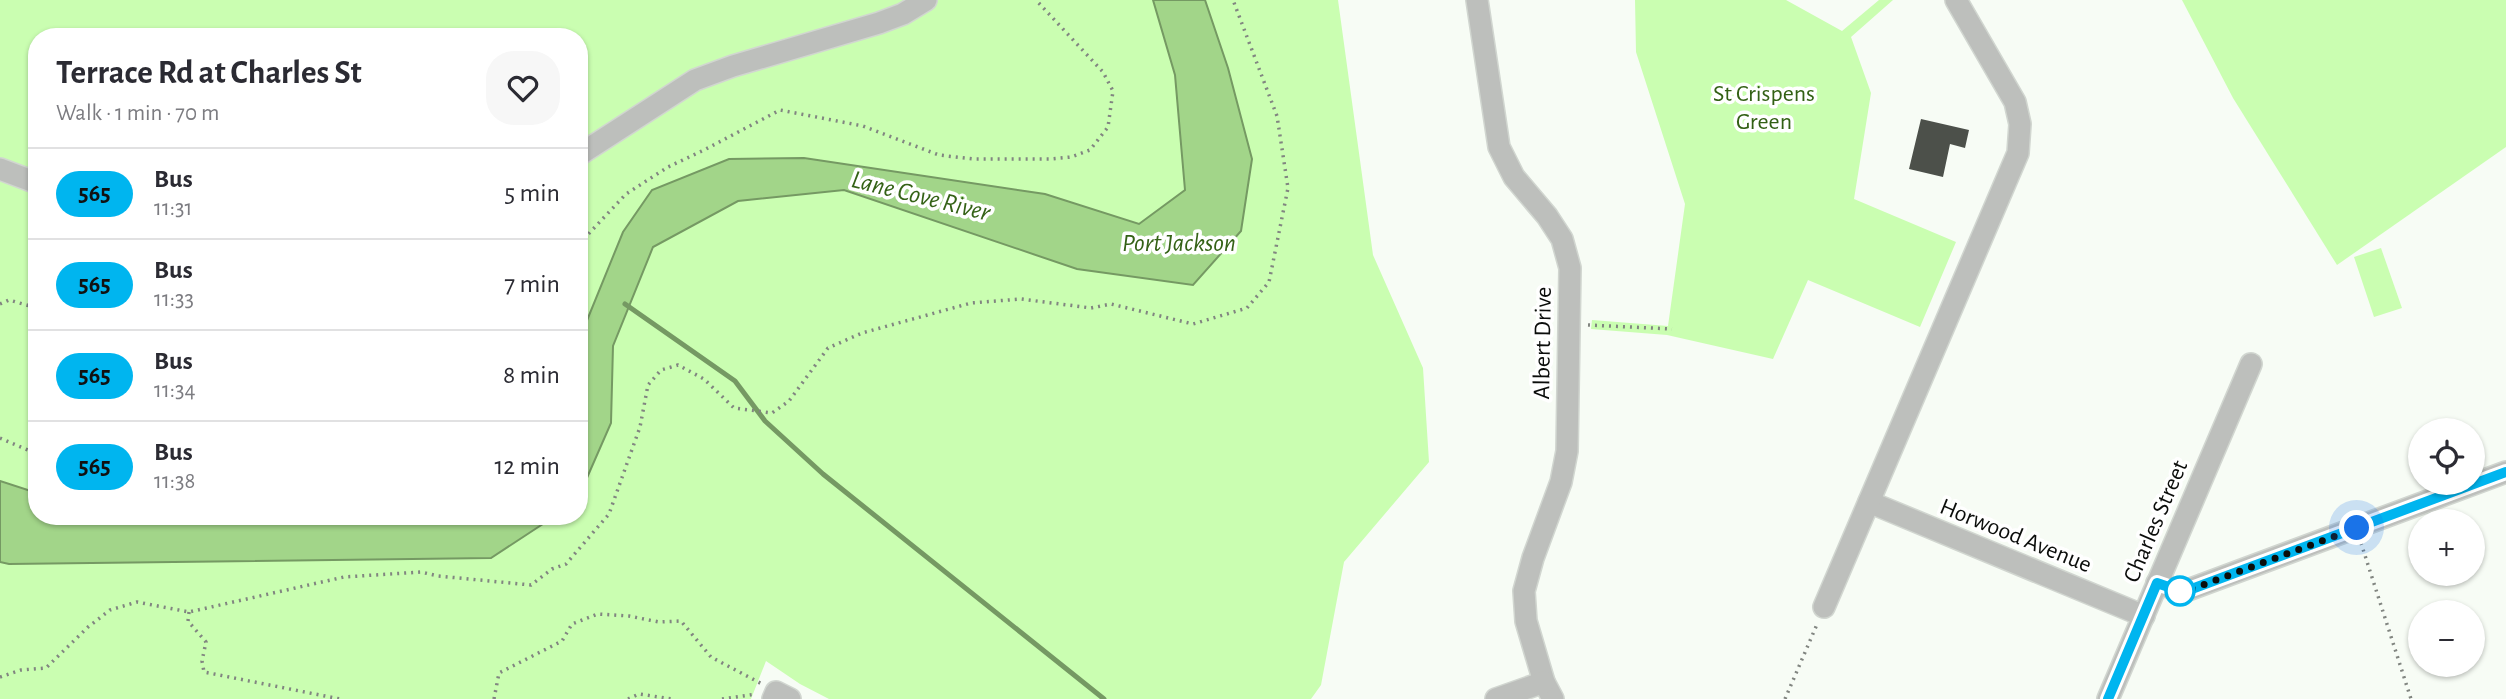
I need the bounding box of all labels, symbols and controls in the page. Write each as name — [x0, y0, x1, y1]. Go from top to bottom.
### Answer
button: heart — [486, 51, 560, 125]
text: Terrace Rd at Charles St — [56, 57, 362, 90]
park label: St Crispens Green — [1713, 82, 1815, 134]
text: Walk · 1 min · 70 m — [56, 102, 219, 125]
text: Bus — [154, 166, 193, 192]
water label: Lane Cove River — [849, 166, 994, 226]
text: 5 min — [504, 180, 560, 206]
text: 565 — [78, 182, 111, 206]
text: 11:31 — [154, 197, 192, 220]
water label: Port Jackson — [1122, 230, 1236, 256]
text: Bus — [154, 257, 193, 283]
text: 7 min — [504, 271, 560, 297]
text: 565 — [78, 273, 111, 297]
street label: Albert Drive — [1530, 287, 1556, 399]
text: 11:33 — [154, 288, 194, 311]
text: Bus — [154, 348, 193, 374]
text: 8 min — [503, 362, 560, 388]
text: 565 — [78, 364, 111, 388]
text: 11:34 — [154, 379, 196, 402]
map controls — [2408, 418, 2485, 677]
button: locate — [2408, 418, 2485, 495]
text: Bus — [154, 439, 193, 465]
text: 12 min — [494, 453, 560, 479]
text: 565 — [78, 455, 111, 479]
street label: Charles Street — [2119, 457, 2192, 586]
text: 11:38 — [154, 470, 195, 493]
street label: Horwood Avenue — [1936, 495, 2095, 577]
button: + — [2408, 509, 2485, 586]
your location — [2339, 510, 2374, 545]
unlabelled marker — [2165, 576, 2195, 606]
button: − — [2408, 600, 2485, 677]

